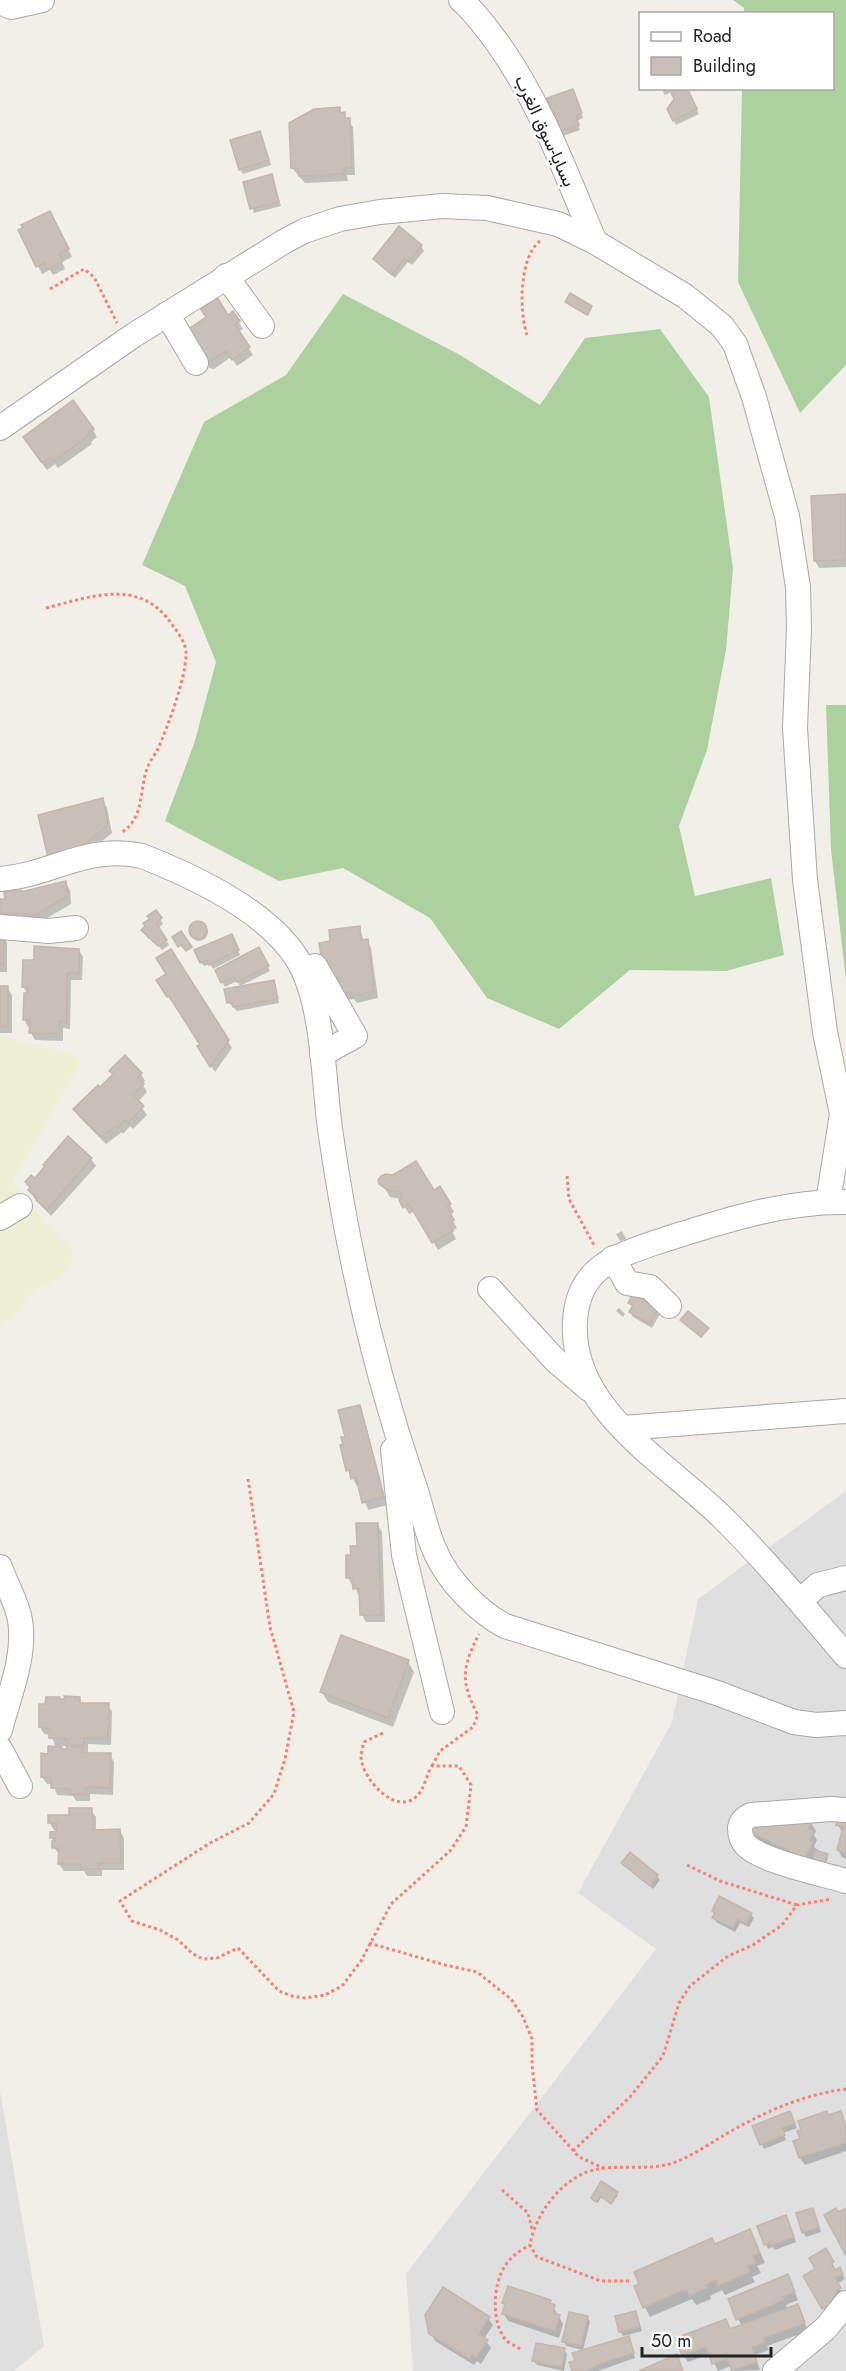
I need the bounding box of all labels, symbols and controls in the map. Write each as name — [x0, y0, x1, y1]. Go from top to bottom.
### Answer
legend — [639, 12, 834, 90]
text: Road — [693, 23, 732, 49]
text: Building — [693, 53, 756, 79]
street label: بسايا-سوق الغرب — [508, 71, 582, 191]
scale bar — [642, 2320, 771, 2358]
text: 50 m — [651, 2328, 691, 2354]

